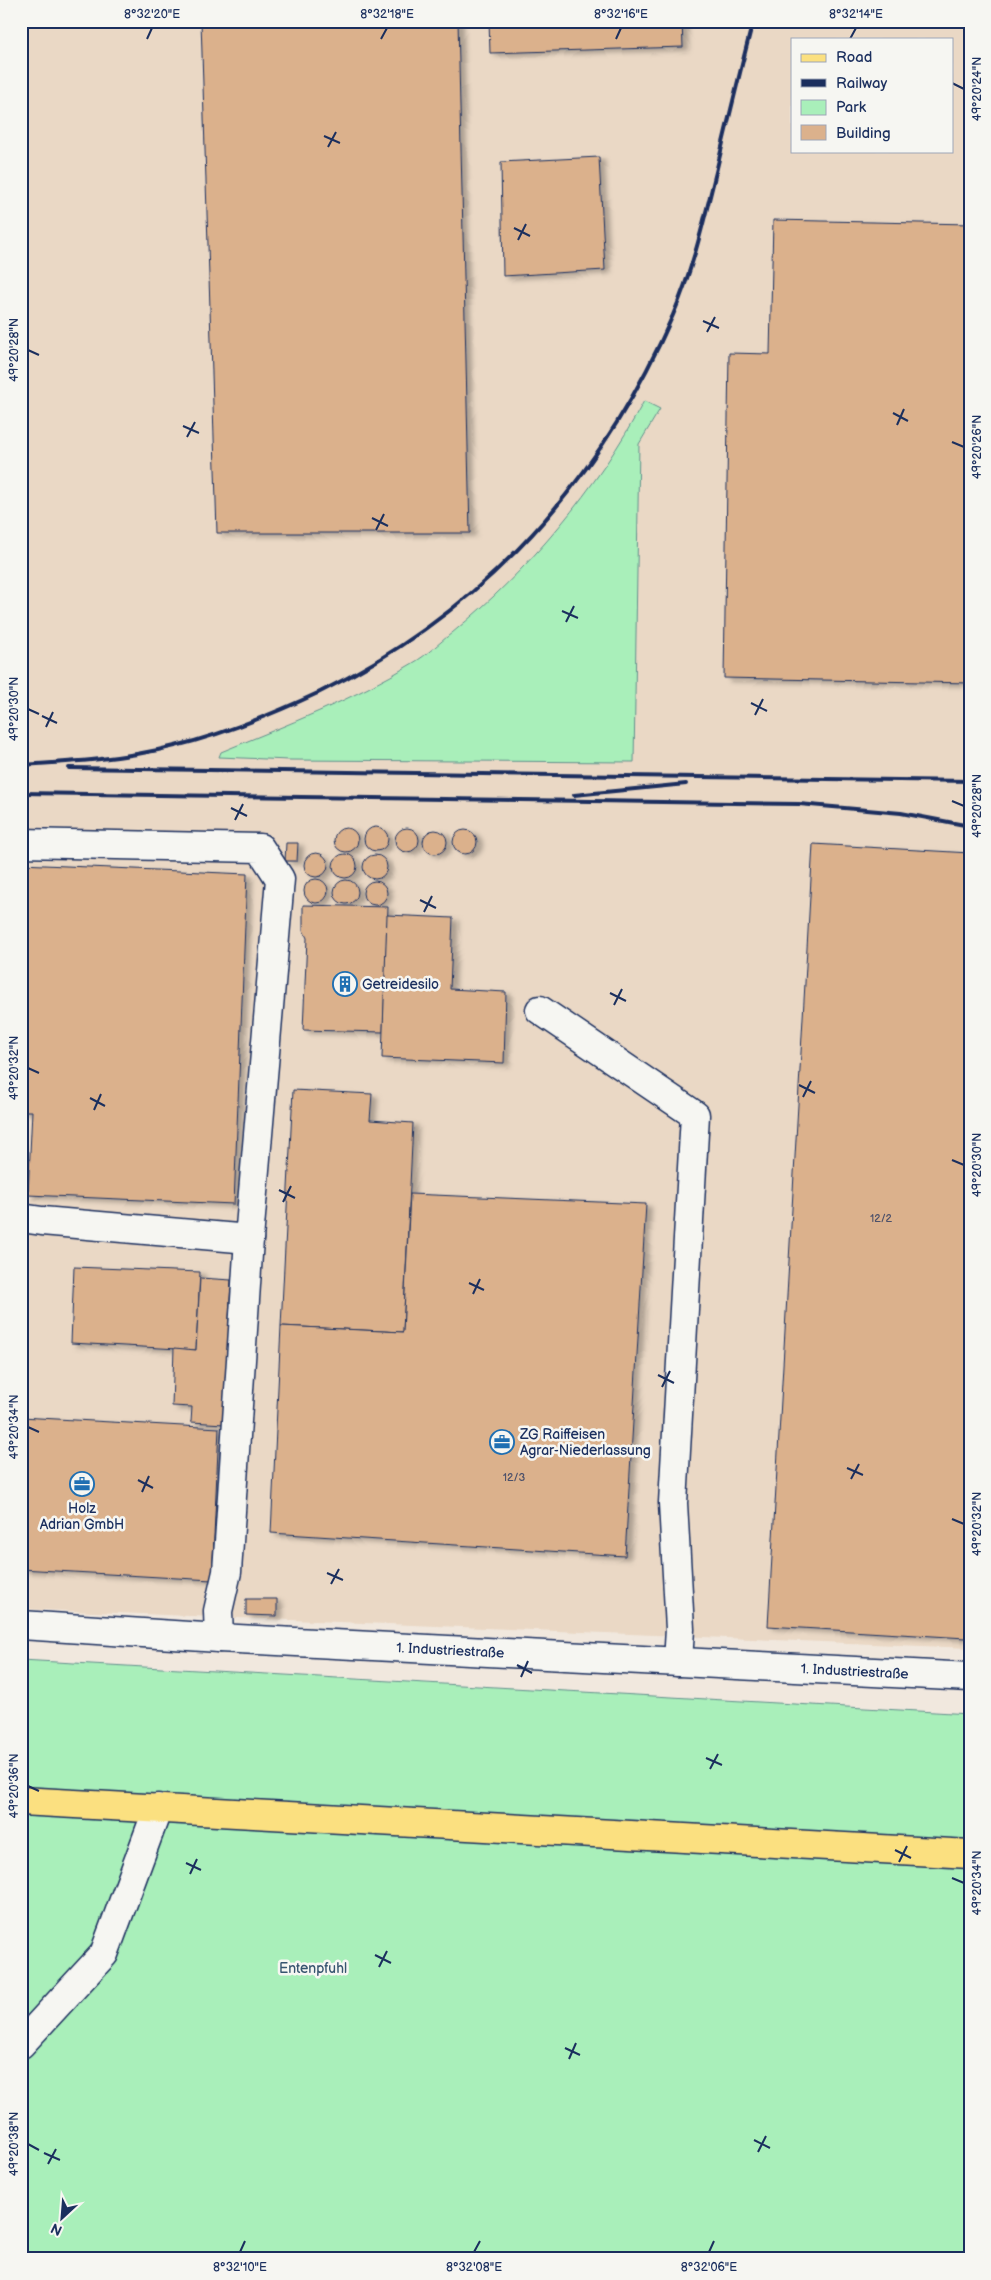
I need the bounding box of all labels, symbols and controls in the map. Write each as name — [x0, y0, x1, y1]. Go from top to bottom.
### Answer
text: 8°32'20"E — [124, 7, 180, 22]
text: 8°32'18"E — [360, 7, 414, 22]
text: 8°32'16"E — [594, 7, 648, 22]
text: 8°32'14"E — [829, 7, 883, 22]
legend — [791, 38, 954, 152]
text: Road — [836, 48, 872, 67]
text: 49°20'24"N — [970, 57, 985, 121]
text: Railway — [836, 74, 887, 93]
text: Park — [836, 98, 867, 117]
text: Building — [836, 124, 891, 143]
text: 49°20'28"N — [7, 318, 22, 382]
text: 49°20'26"N — [970, 415, 985, 479]
text: 49°20'30"N — [7, 677, 22, 741]
text: 49°20'28"N — [970, 774, 985, 838]
building icon: Getreidesilo — [332, 971, 358, 997]
place label: Getreidesilo — [362, 976, 439, 993]
text: 49°20'32"N — [7, 1036, 22, 1100]
text: 49°20'30"N — [970, 1133, 985, 1197]
house number: 12/2 — [870, 1212, 893, 1225]
text: 49°20'34"N — [7, 1395, 22, 1459]
place label: ZG Raiffeisen Agrar-Niederlassung — [519, 1426, 651, 1459]
office icon: ZG Raiffeisen Agrar-Niederlassung — [489, 1429, 515, 1455]
office icon: Holz Adrian GmbH — [69, 1471, 95, 1497]
house number: 12/3 — [503, 1471, 525, 1484]
text: 49°20'32"N — [970, 1492, 985, 1556]
place label: Holz Adrian GmbH — [40, 1500, 124, 1533]
street label: 1. Industriestraße — [396, 1639, 505, 1661]
street label: 1. Industriestraße — [800, 1660, 909, 1682]
text: 49°20'36"N — [7, 1754, 22, 1818]
text: 49°20'34"N — [970, 1851, 985, 1915]
park label: Entenpfuhl — [279, 1960, 347, 1977]
text: 49°20'38"N — [7, 2112, 22, 2176]
north arrow — [38, 2192, 88, 2242]
text: N — [48, 2219, 65, 2239]
text: 8°32'10"E — [213, 2260, 267, 2275]
text: 8°32'08"E — [446, 2260, 502, 2275]
text: 8°32'06"E — [681, 2260, 737, 2275]

